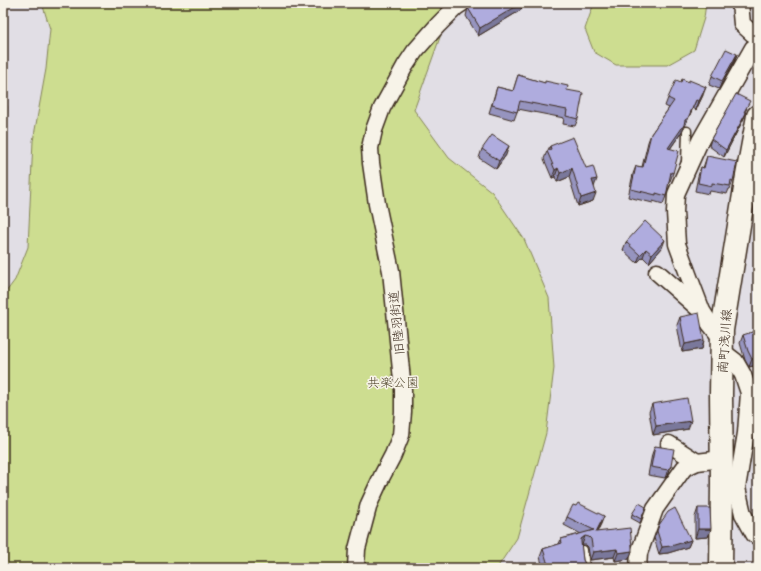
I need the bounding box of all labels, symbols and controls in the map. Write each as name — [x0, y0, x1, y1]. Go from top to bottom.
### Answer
street label: 旧陸羽街道 — [384, 290, 408, 356]
street label: 南町浅川線 — [713, 307, 735, 374]
park label: 共楽公園 — [367, 373, 419, 391]

